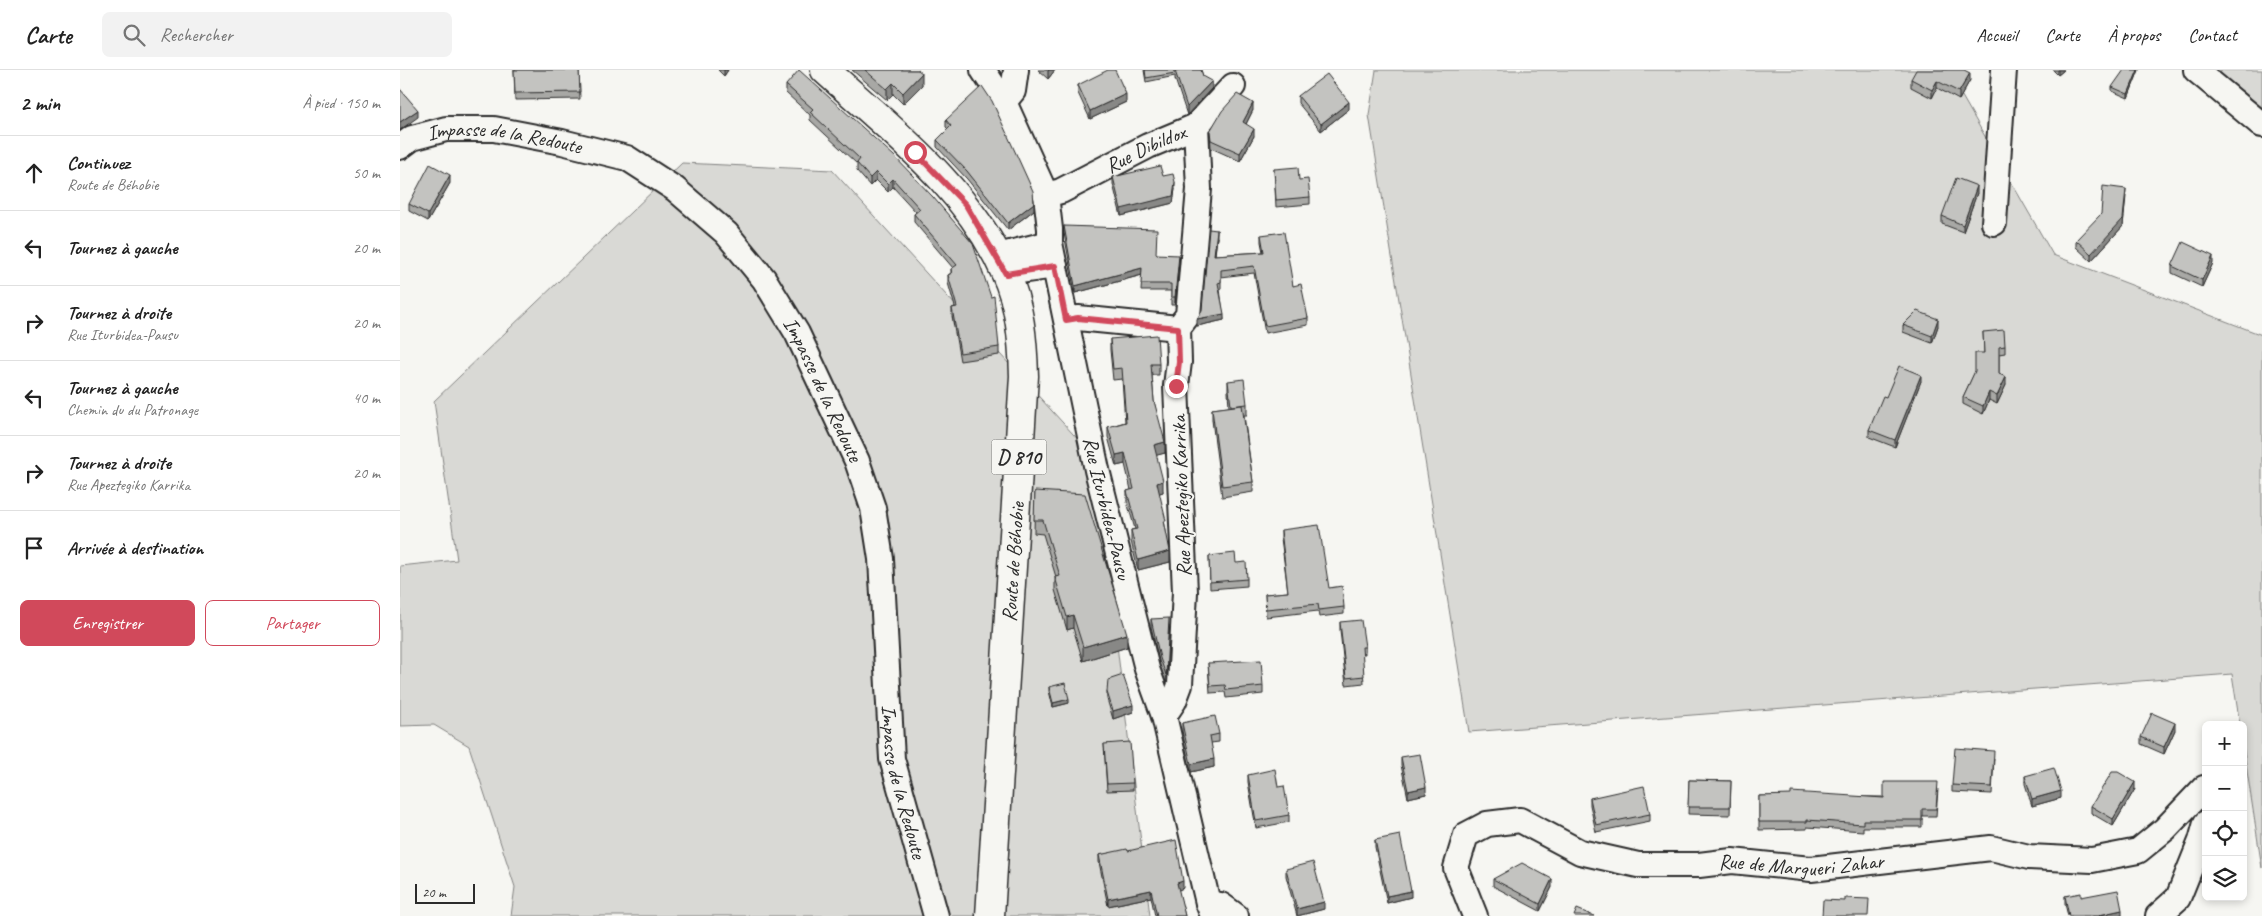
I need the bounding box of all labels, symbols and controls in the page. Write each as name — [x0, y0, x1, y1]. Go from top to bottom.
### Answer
search box — [102, 12, 452, 57]
text: Carte — [25, 20, 72, 50]
icon: search — [120, 21, 148, 49]
text: Rechercher — [160, 23, 233, 47]
text: Accueil — [1977, 24, 2017, 46]
text: Carte — [2045, 24, 2080, 46]
text: À propos — [2108, 24, 2160, 46]
text: Contact — [2188, 24, 2237, 46]
text: 2 min — [20, 90, 60, 116]
text: À pied · 150 m — [302, 93, 380, 113]
street label: Impasse de la Redoute — [424, 115, 586, 160]
street label: Rue Dibildox — [1101, 118, 1191, 179]
route start — [904, 141, 927, 164]
text: Continuez — [67, 151, 130, 175]
icon: ahead — [20, 159, 48, 187]
text: 50 m — [353, 163, 380, 183]
text: Route de Béhobie — [67, 175, 158, 195]
icon: left — [20, 234, 48, 262]
text: Tournez à gauche — [67, 236, 178, 260]
text: 20 m — [353, 238, 380, 258]
text: Tournez à droite — [67, 301, 171, 325]
icon: right — [20, 309, 48, 337]
street label: Impasse de la Redoute — [777, 312, 869, 467]
text: 20 m — [353, 313, 380, 333]
text: Rue Iturbidea-Pausu — [67, 325, 178, 345]
route end — [1165, 375, 1188, 398]
text: Tournez à gauche — [67, 376, 178, 400]
icon: left — [20, 384, 48, 412]
text: 40 m — [353, 388, 380, 408]
text: Chemin du du Patronage — [67, 400, 198, 420]
street label: Rue Apeztegiko Karrika — [1165, 412, 1197, 577]
street label: Rue Iturbidea-Pausu — [1078, 435, 1137, 583]
road number: D 810 — [992, 440, 1046, 474]
text: Tournez à droite — [67, 451, 171, 475]
icon: right — [20, 459, 48, 487]
text: 20 m — [353, 463, 380, 483]
text: Rue Apeztegiko Karrika — [67, 475, 190, 495]
street label: Route de Béhobie — [996, 500, 1030, 623]
icon: arrive — [20, 534, 48, 562]
text: Arrivée à destination — [67, 536, 203, 560]
button: Enregistrer — [20, 600, 195, 646]
button: Partager — [205, 600, 380, 646]
street label: Impasse de la Redoute — [876, 704, 933, 862]
map controls — [2202, 721, 2247, 901]
button: + — [2202, 721, 2247, 766]
button: − — [2202, 766, 2247, 811]
button: locate — [2202, 811, 2247, 856]
street label: Rue de Margueri Zahar — [1717, 847, 1886, 882]
button: layers — [2202, 856, 2247, 901]
scale bar — [415, 881, 475, 904]
text: 20 m — [422, 884, 446, 901]

